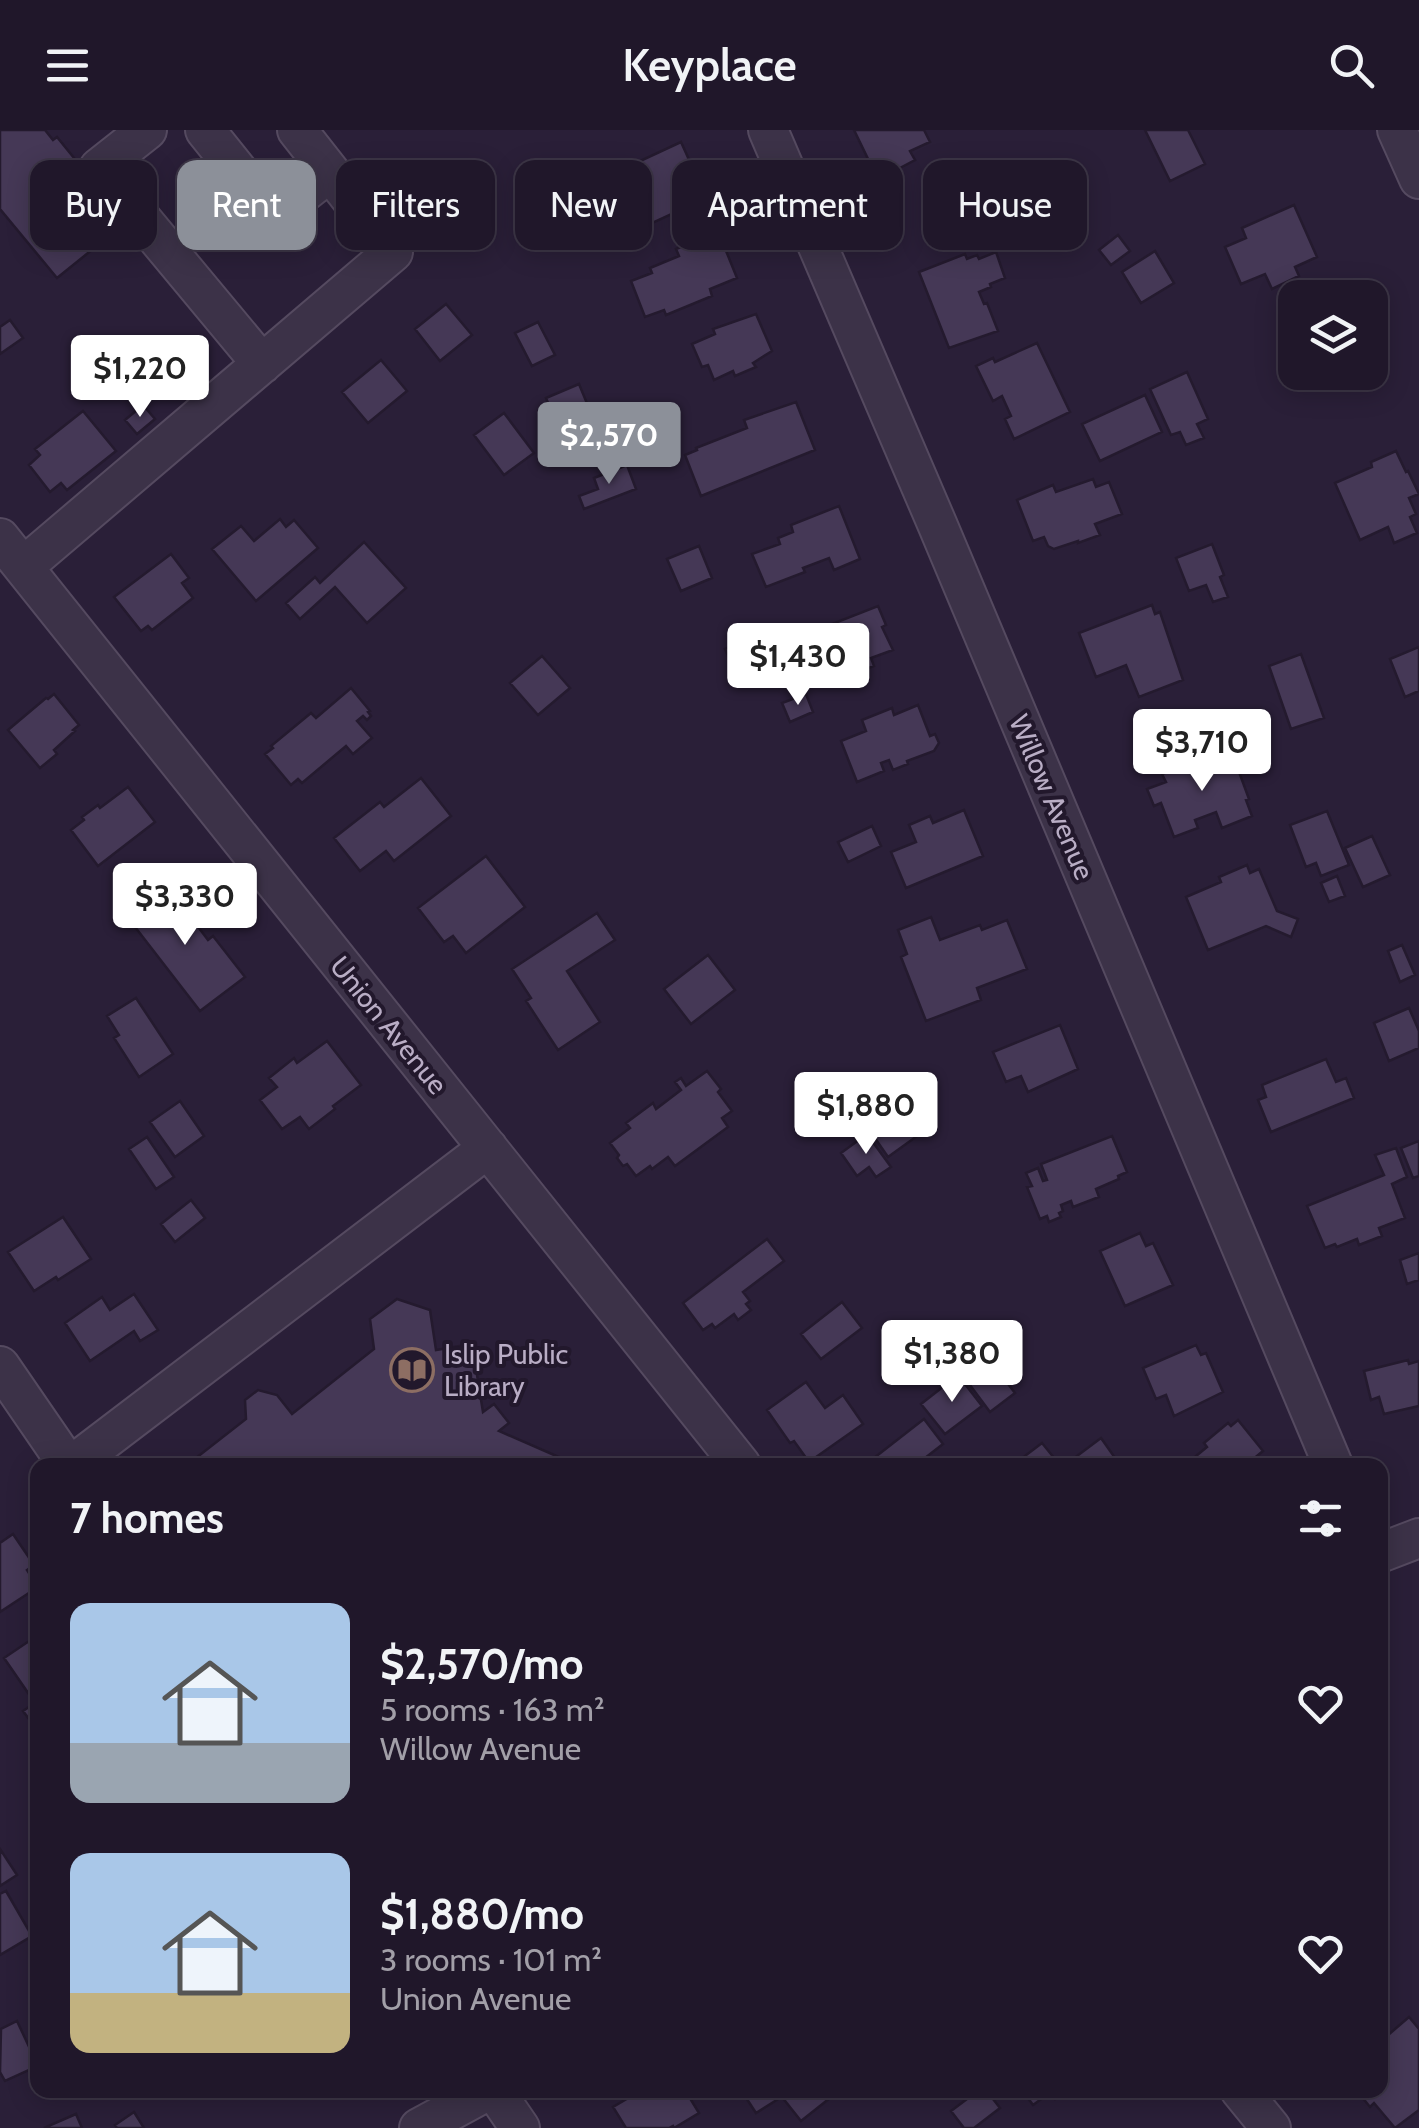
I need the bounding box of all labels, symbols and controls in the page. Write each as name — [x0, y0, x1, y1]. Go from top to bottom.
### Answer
icon: menu — [40, 38, 95, 93]
text: Keyplace — [622, 38, 797, 92]
icon: search — [1324, 38, 1379, 93]
chip: Buy — [30, 160, 157, 250]
chip: Rent — [177, 160, 316, 250]
chip: Filters — [336, 160, 495, 250]
chip: New — [515, 160, 652, 250]
chip: Apartment — [672, 160, 903, 250]
chip: House — [923, 160, 1087, 250]
map controls — [1278, 280, 1388, 390]
button: layers — [1278, 280, 1388, 390]
pin: $1,220 — [59, 335, 221, 420]
text: $1,220 — [93, 348, 187, 387]
pin: $2,570 — [528, 402, 690, 487]
text: $2,570 — [560, 415, 658, 454]
pin: $1,430 — [717, 623, 879, 708]
text: $1,430 — [749, 636, 847, 675]
street label: Willow Avenue — [1002, 709, 1102, 885]
pin: $3,710 — [1121, 709, 1283, 794]
text: $3,710 — [1155, 722, 1249, 761]
pin: $3,330 — [104, 863, 266, 948]
text: $3,330 — [135, 876, 235, 915]
street label: Union Avenue — [323, 949, 455, 1101]
pin: $1,880 — [785, 1072, 947, 1157]
text: $1,880 — [816, 1085, 916, 1124]
pin: $1,380 — [871, 1320, 1033, 1405]
text: $1,380 — [904, 1333, 1000, 1372]
place label: Islip Public Library — [444, 1337, 568, 1403]
library icon: Islip Public Library — [389, 1347, 435, 1393]
icon: filters — [1293, 1491, 1348, 1546]
text: 7 homes — [70, 1492, 224, 1544]
text: $2,570/mo — [380, 1638, 583, 1690]
icon: home — [150, 1643, 270, 1763]
icon: heart — [1293, 1676, 1348, 1731]
text: 5 rooms · 163 m² — [380, 1690, 605, 1729]
text: Willow Avenue — [380, 1729, 581, 1768]
text: $1,880/mo — [380, 1888, 584, 1940]
icon: home — [150, 1893, 270, 2013]
icon: heart — [1293, 1926, 1348, 1981]
text: 3 rooms · 101 m² — [380, 1940, 602, 1979]
text: Union Avenue — [380, 1979, 572, 2018]

